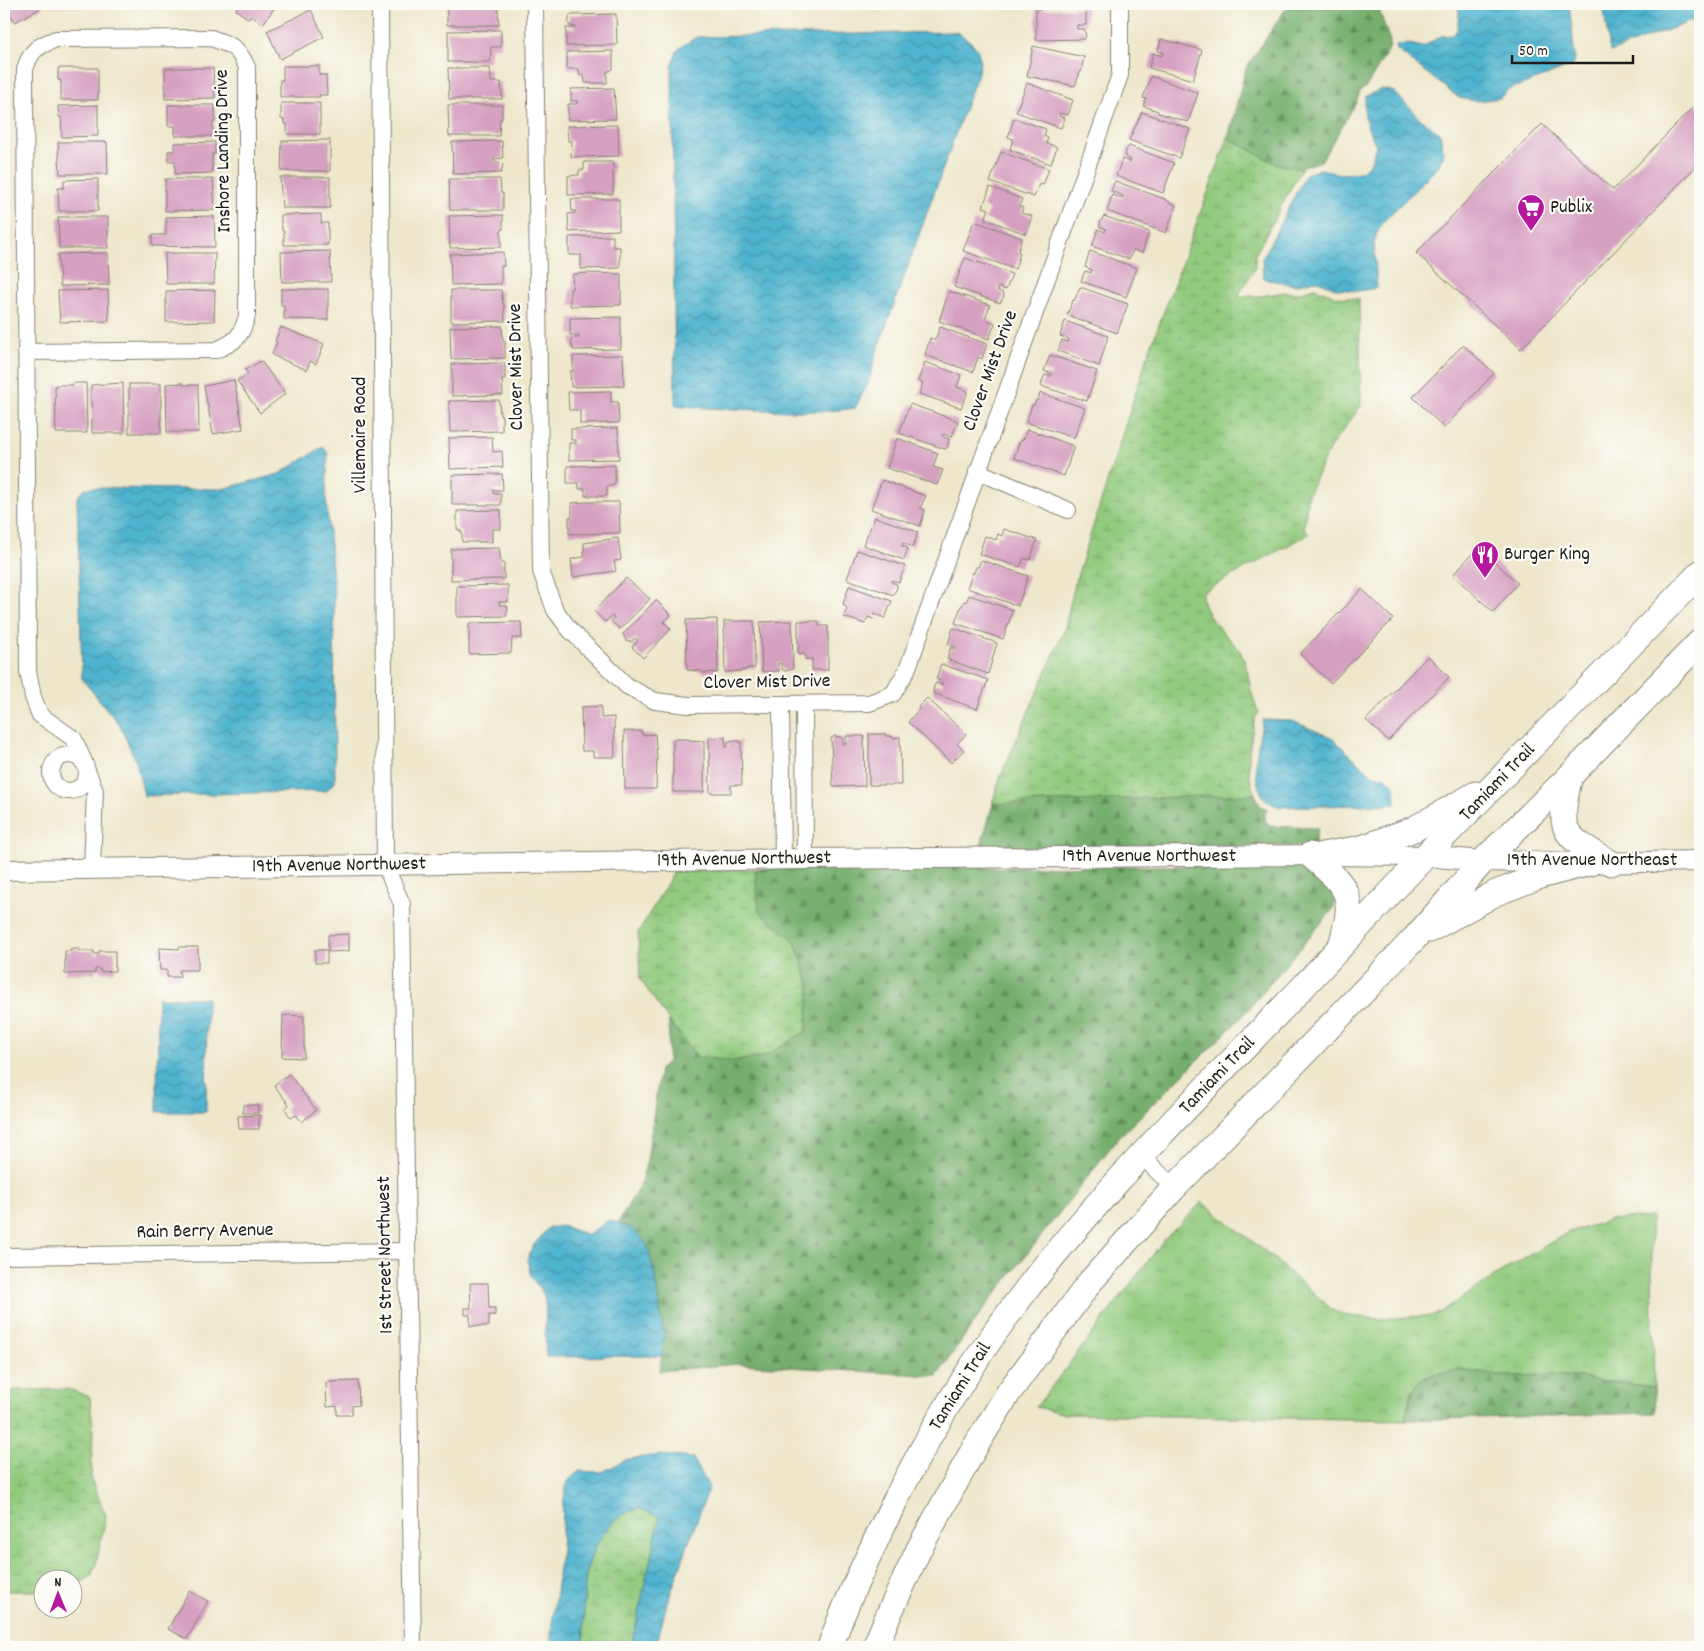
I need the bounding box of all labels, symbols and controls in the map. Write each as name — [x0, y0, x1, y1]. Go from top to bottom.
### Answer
scale bar — [1512, 32, 1633, 64]
text: 50 m — [1519, 41, 1548, 63]
street label: Inshore Landing Drive — [209, 69, 239, 233]
supermarket icon: Publix — [1516, 193, 1546, 232]
place label: Publix — [1550, 194, 1593, 222]
street label: Clover Mist Drive — [502, 303, 532, 431]
street label: Clover Mist Drive — [956, 306, 1026, 435]
street label: Villemaire Road — [347, 377, 375, 493]
restaurant icon: Burger King — [1470, 540, 1500, 579]
place label: Burger King — [1504, 541, 1590, 569]
street label: Clover Mist Drive — [703, 668, 831, 698]
street label: Tamiami Trail — [1453, 737, 1543, 828]
street label: 19th Avenue Northwest — [1062, 843, 1236, 871]
street label: 19th Avenue Northwest — [657, 844, 831, 876]
street label: 19th Avenue Northeast — [1507, 847, 1677, 875]
street label: 19th Avenue Northwest — [252, 850, 426, 882]
street label: Tamiami Trail — [1173, 1030, 1263, 1121]
street label: 1st Street Northwest — [371, 1176, 401, 1334]
street label: Rain Berry Avenue — [136, 1217, 274, 1247]
street label: Tamiami Trail — [923, 1337, 999, 1437]
north arrow — [32, 1568, 82, 1618]
text: N — [54, 1573, 62, 1593]

